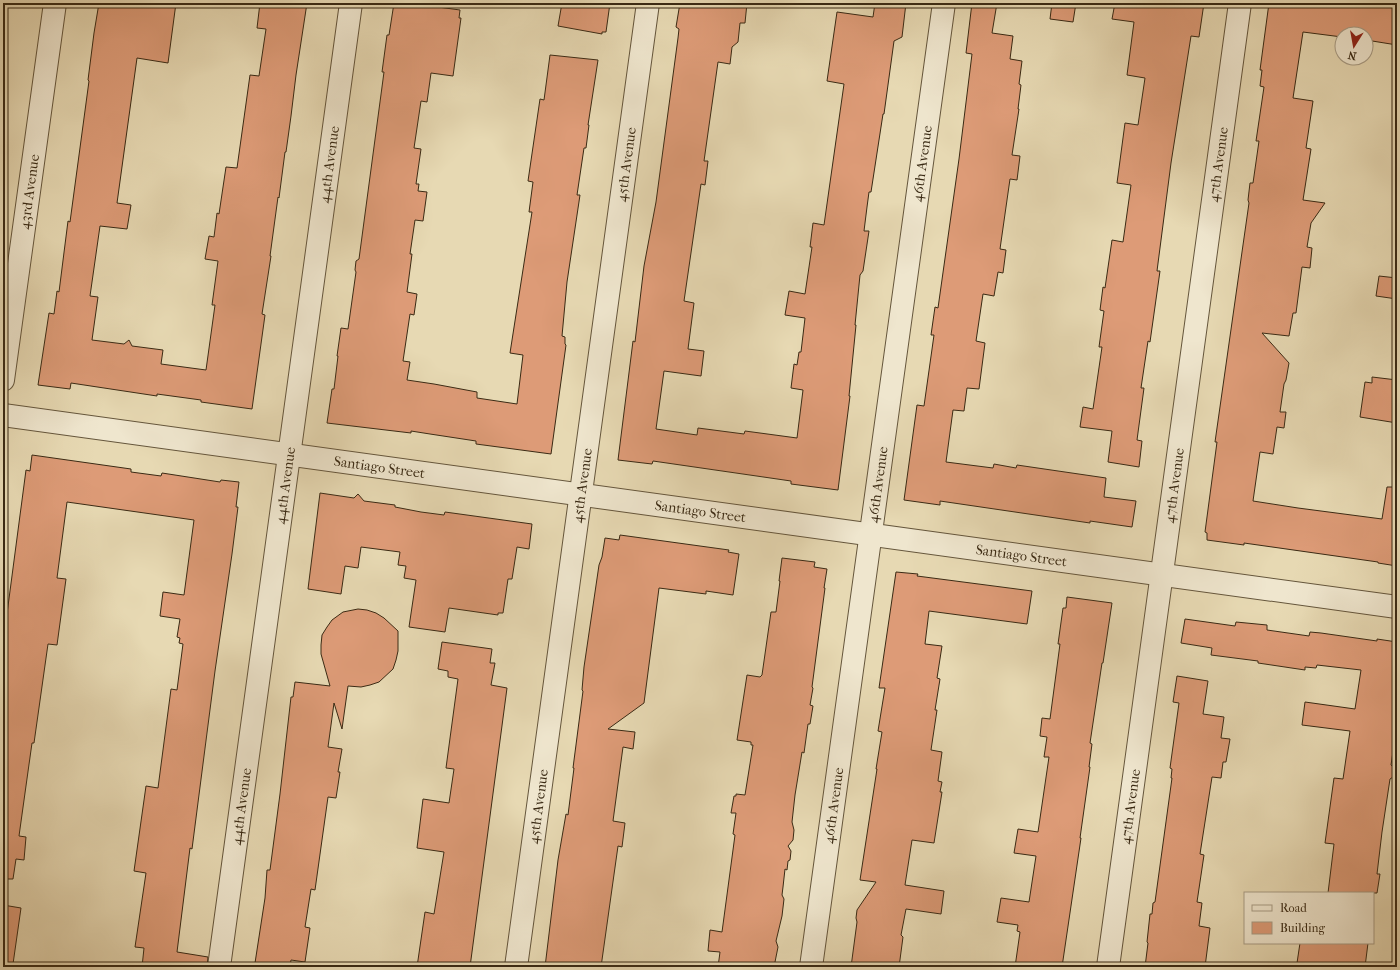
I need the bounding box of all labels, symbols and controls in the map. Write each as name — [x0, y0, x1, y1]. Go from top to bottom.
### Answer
north arrow — [1334, 26, 1374, 66]
text: N — [1346, 48, 1358, 63]
street label: 46th Avenue — [908, 124, 936, 203]
street label: 44th Avenue — [315, 125, 343, 204]
street label: 45th Avenue — [612, 126, 639, 203]
street label: 47th Avenue — [1204, 126, 1231, 203]
street label: 43rd Avenue — [15, 153, 43, 230]
street label: 46th Avenue — [864, 445, 891, 524]
street label: 44th Avenue — [271, 446, 299, 525]
street label: 45th Avenue — [568, 447, 595, 524]
street label: 47th Avenue — [1160, 447, 1188, 524]
street label: Santiago Street — [333, 452, 426, 482]
street label: Santiago Street — [654, 496, 747, 526]
street label: Santiago Street — [975, 541, 1068, 570]
street label: 46th Avenue — [820, 766, 847, 845]
street label: 44th Avenue — [227, 767, 255, 846]
street label: 45th Avenue — [524, 768, 552, 845]
street label: 47th Avenue — [1116, 768, 1144, 845]
legend — [1244, 892, 1374, 944]
text: Road — [1280, 901, 1307, 915]
text: Building — [1280, 921, 1325, 935]

